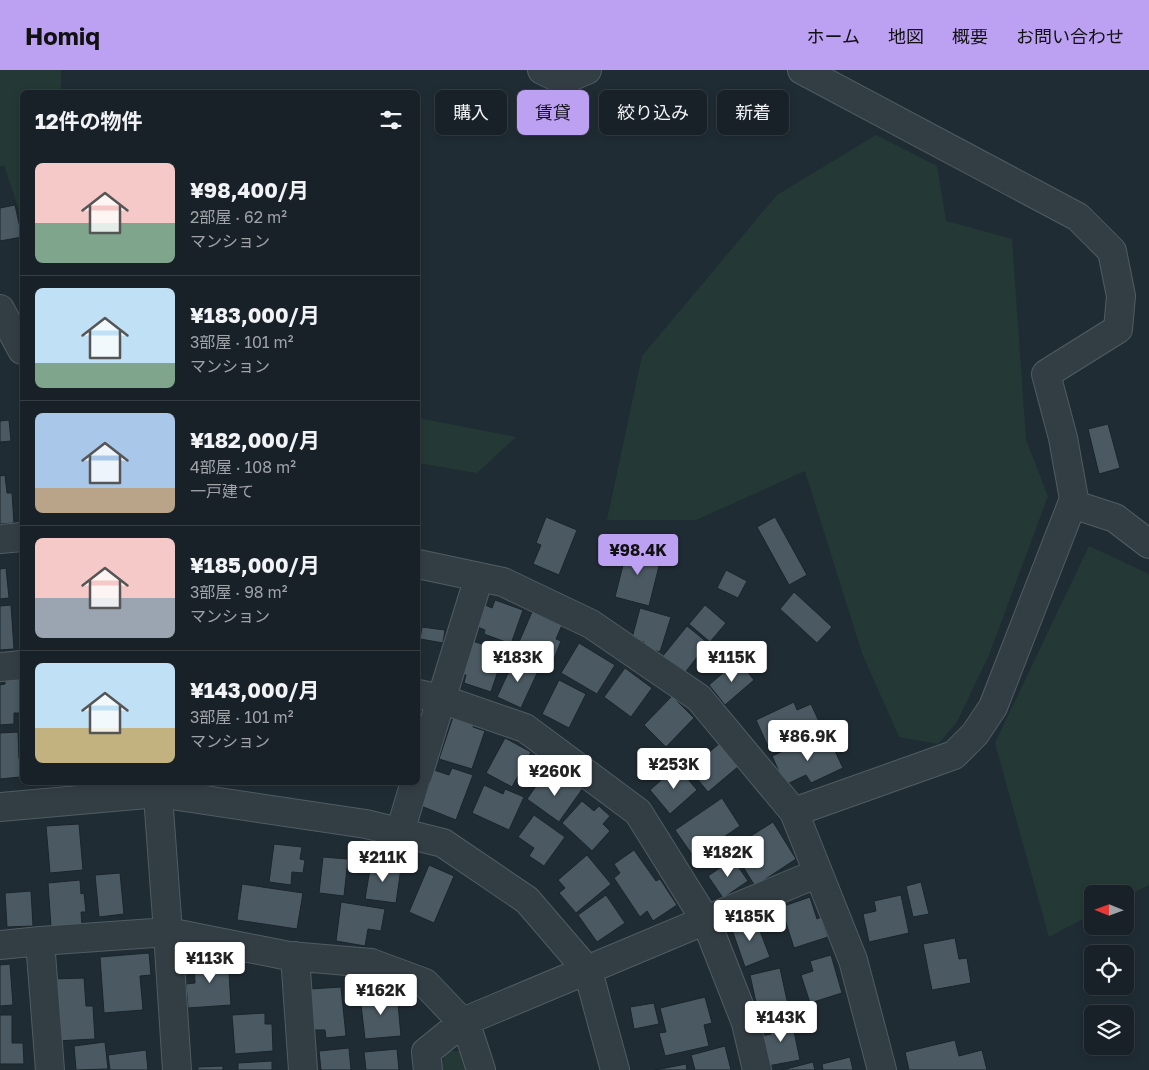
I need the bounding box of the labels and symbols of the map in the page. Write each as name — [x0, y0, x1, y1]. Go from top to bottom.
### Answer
pin: ¥98.4K — [597, 534, 679, 576]
pin: ¥183K — [483, 640, 553, 683]
pin: ¥115K — [697, 640, 767, 683]
pin: ¥86.9K — [767, 720, 849, 762]
pin: ¥253K — [639, 748, 709, 790]
pin: ¥260K — [520, 754, 590, 797]
pin: ¥182K — [693, 836, 763, 878]
pin: ¥211K — [348, 840, 418, 883]
north arrow — [1084, 885, 1134, 935]
pin: ¥185K — [715, 900, 785, 942]
pin: ¥113K — [175, 942, 245, 984]
pin: ¥162K — [346, 974, 416, 1016]
pin: ¥143K — [746, 1000, 816, 1043]

